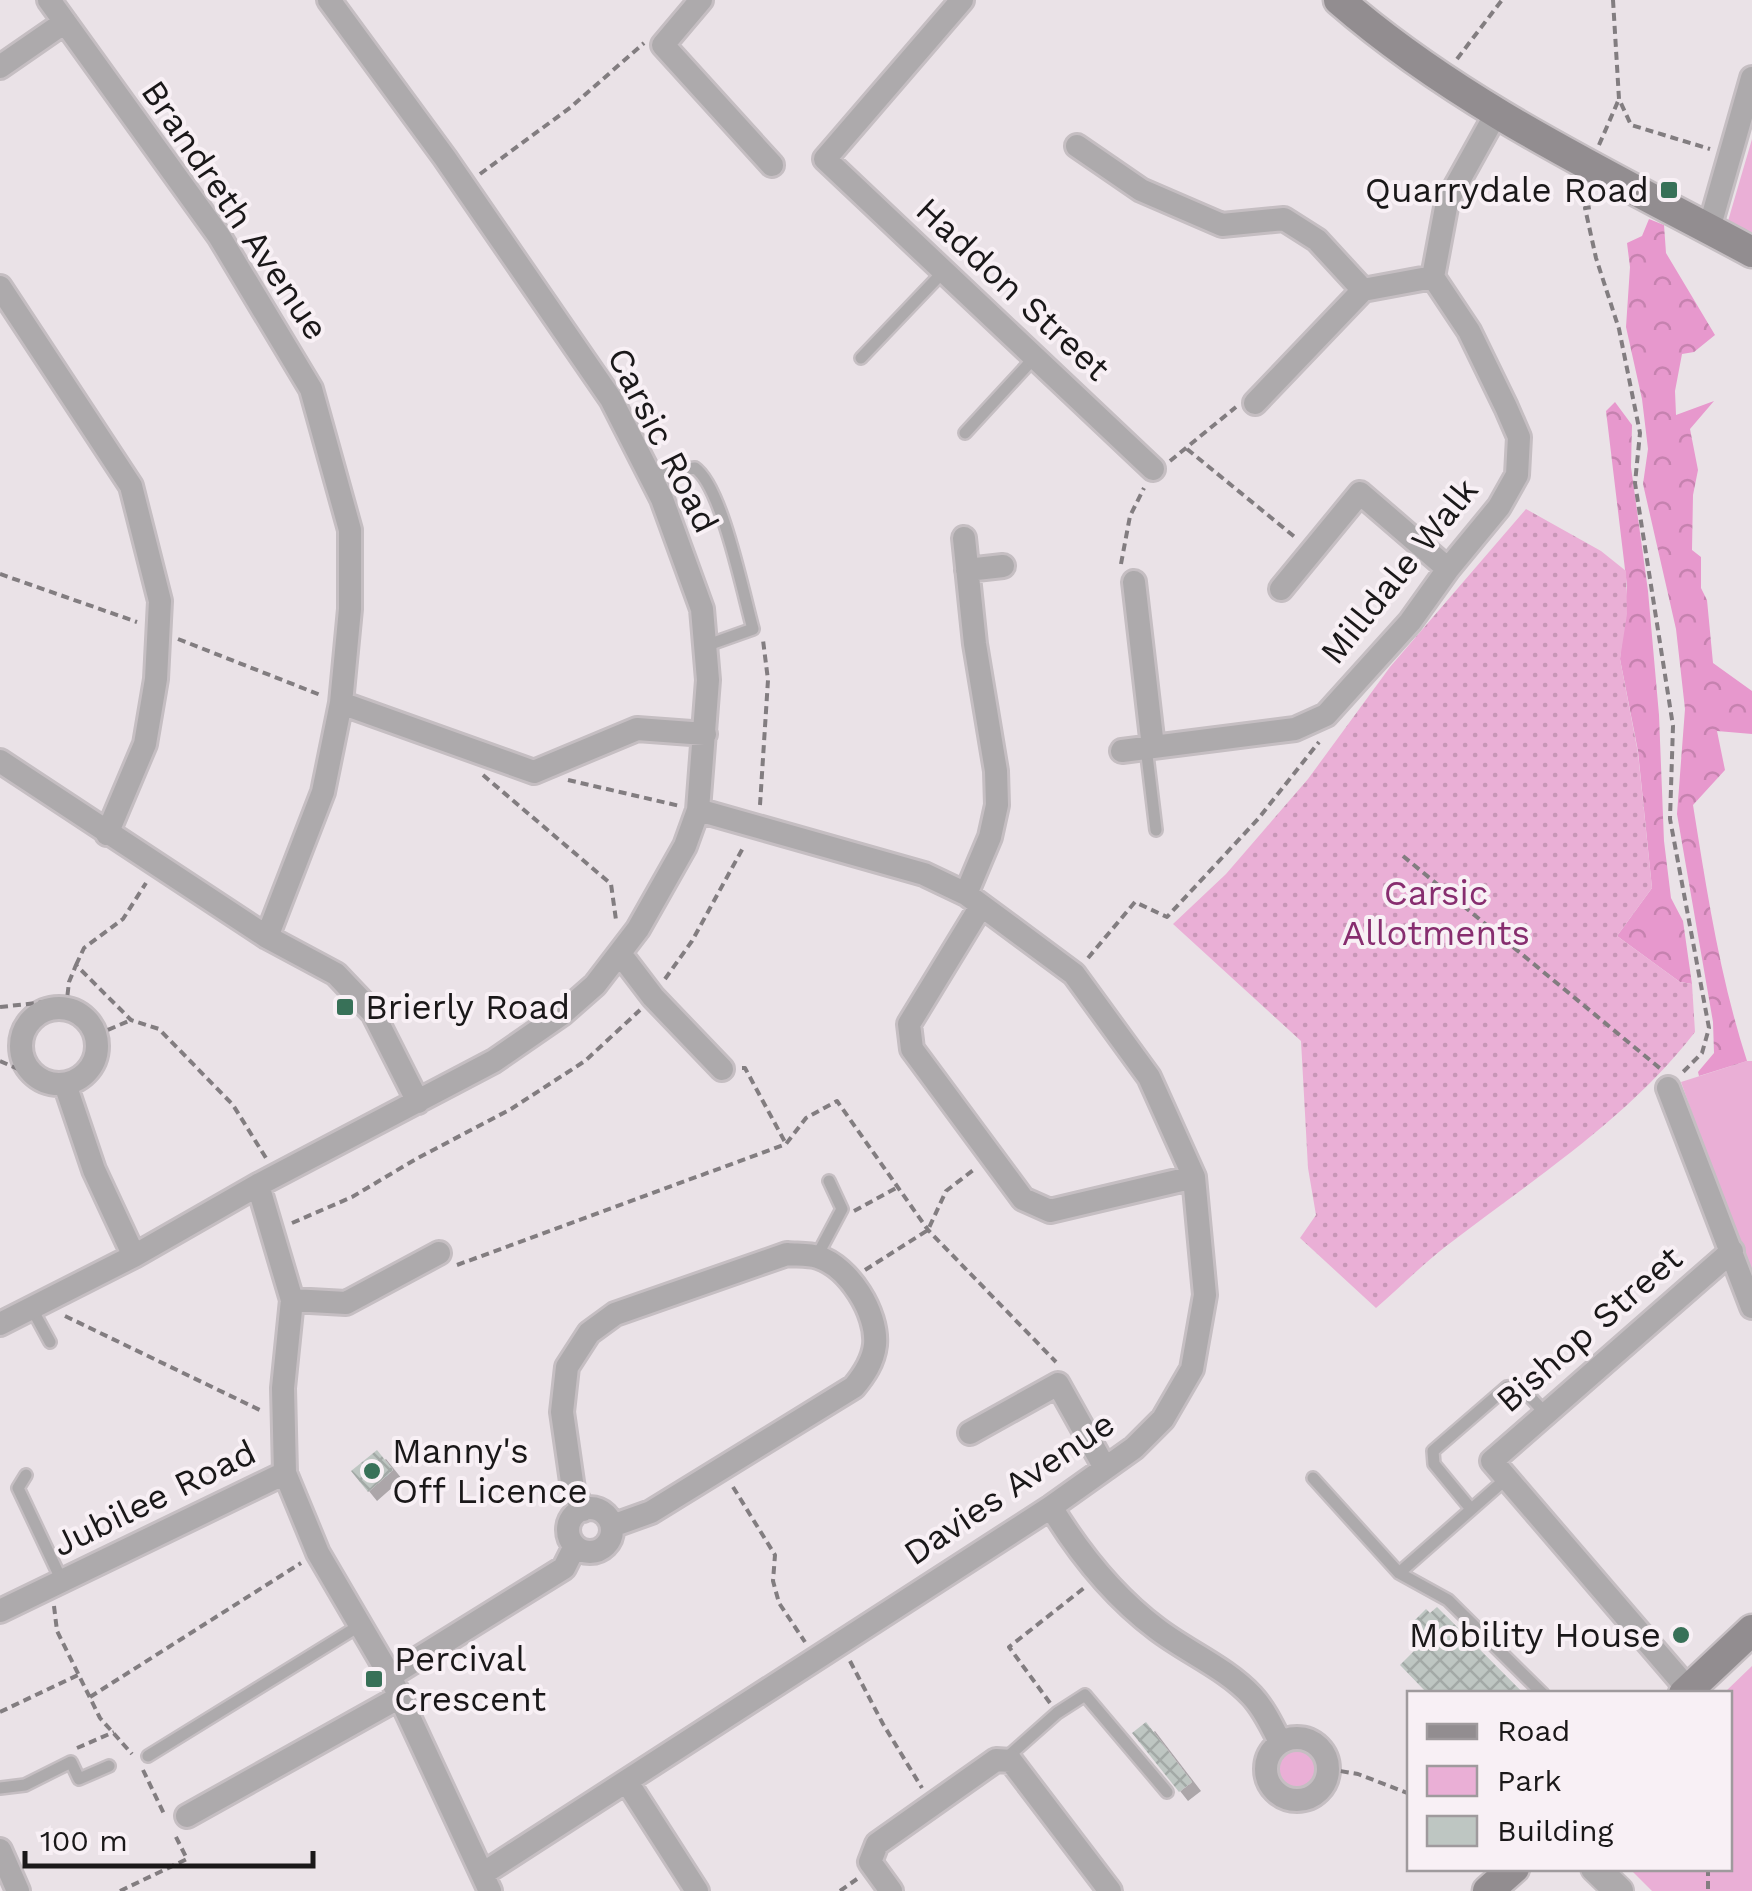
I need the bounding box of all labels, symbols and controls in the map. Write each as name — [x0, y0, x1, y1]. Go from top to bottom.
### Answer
street label: Brandreth Avenue — [133, 72, 337, 348]
place label: Quarrydale Road — [1365, 169, 1649, 211]
marker: Quarrydale Road — [1658, 179, 1680, 201]
street label: Haddon Street — [908, 189, 1119, 390]
street label: Carsic Road — [598, 340, 728, 540]
street label: Milldale Walk — [1311, 469, 1487, 672]
park label: Carsic Allotments — [1342, 872, 1530, 954]
place label: Brierly Road — [365, 986, 570, 1028]
marker: Brierly Road — [334, 996, 356, 1018]
street label: Bishop Street — [1487, 1237, 1691, 1421]
street label: Davies Avenue — [896, 1402, 1122, 1574]
place label: Manny's Off Licence — [392, 1430, 588, 1512]
street label: Jubilee Road — [46, 1431, 262, 1565]
marker: Manny's Off Licence — [361, 1460, 383, 1482]
place label: Mobility House — [1409, 1614, 1661, 1656]
marker: Mobility House — [1670, 1624, 1692, 1646]
place label: Percival Crescent — [394, 1638, 547, 1720]
marker: Percival Crescent — [363, 1668, 385, 1690]
legend — [1407, 1691, 1732, 1871]
text: Road — [1497, 1713, 1570, 1748]
text: Park — [1497, 1763, 1562, 1798]
scale bar — [25, 1806, 312, 1868]
text: Building — [1497, 1813, 1614, 1848]
text: 100 m — [40, 1823, 128, 1858]

